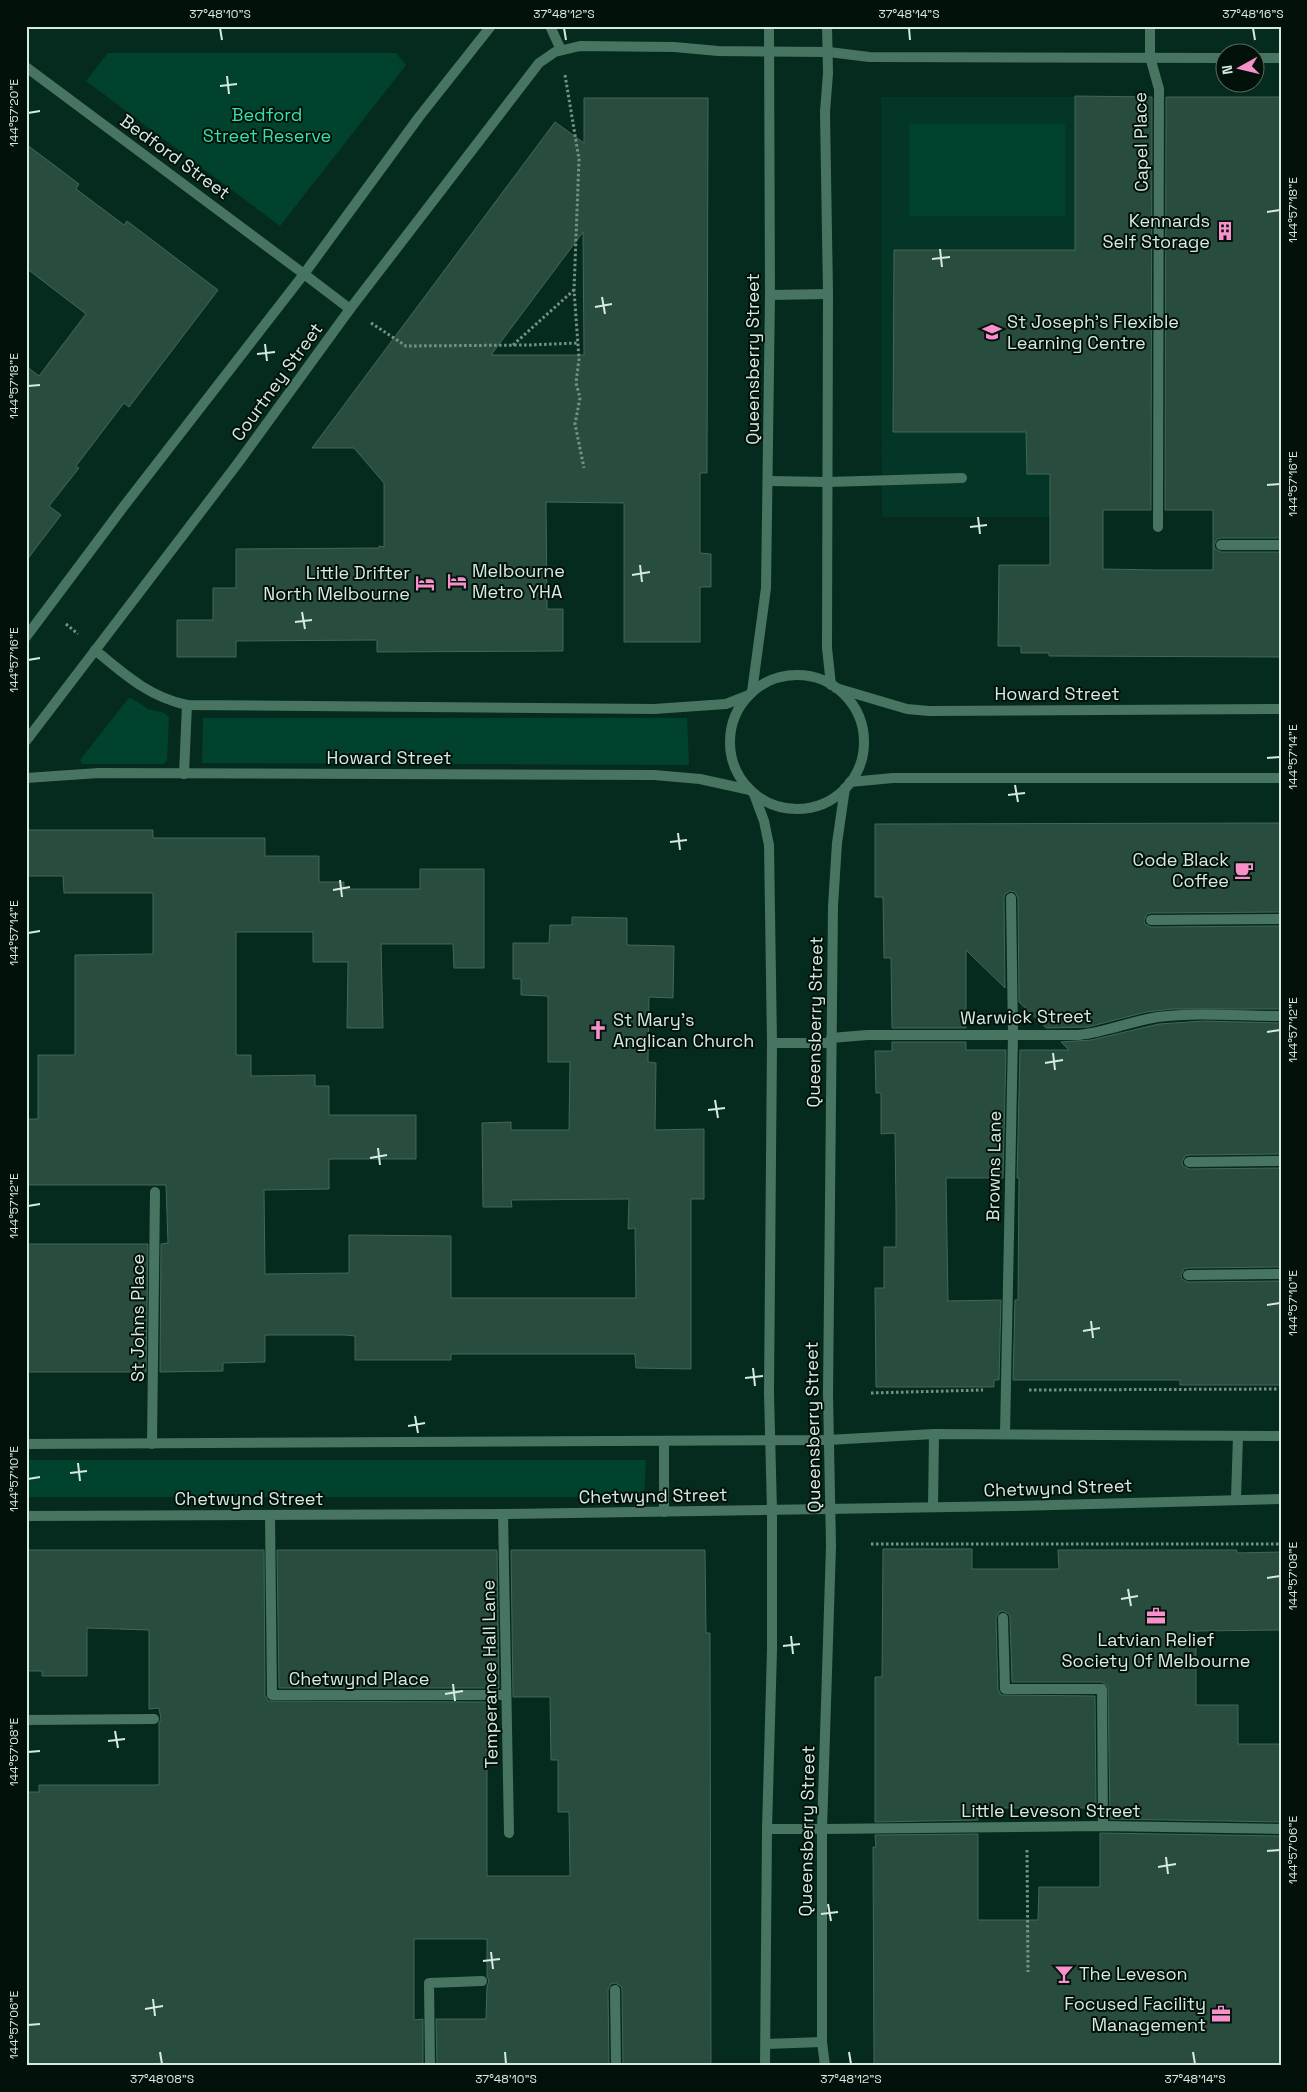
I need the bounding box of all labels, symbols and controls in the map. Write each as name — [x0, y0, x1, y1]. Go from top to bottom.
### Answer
text: 37°48'10"S — [189, 6, 251, 22]
text: 37°48'12"S — [533, 6, 595, 22]
text: 37°48'14"S — [878, 6, 940, 22]
text: 37°48'16"S — [1222, 6, 1284, 22]
north arrow — [1214, 42, 1264, 92]
text: N — [1218, 64, 1237, 76]
text: 144°57'20"E — [6, 79, 22, 147]
street label: Capel Place — [1128, 92, 1153, 192]
park label: Bedford Street Reserve — [203, 103, 331, 147]
street label: Bedford Street — [116, 109, 235, 204]
text: 144°57'18"E — [1285, 177, 1301, 243]
place label: Kennards Self Storage — [1102, 209, 1210, 253]
building icon: Kennards Self Storage — [1214, 220, 1236, 242]
street label: Queensberry Street — [741, 273, 764, 445]
place label: St Joseph's Flexible Learning Centre — [1007, 310, 1179, 354]
street label: Courtney Street — [226, 318, 327, 446]
school or university icon: St Joseph's Flexible Learning Centre — [981, 321, 1003, 343]
text: 144°57'18"E — [6, 353, 22, 419]
text: 144°57'16"E — [1285, 451, 1301, 517]
place label: Melbourne Metro YHA — [472, 559, 565, 603]
place label: Little Drifter North Melbourne — [263, 561, 410, 605]
hotel icon: Melbourne Metro YHA — [446, 570, 468, 592]
hotel icon: Little Drifter North Melbourne — [414, 572, 436, 594]
text: 144°57'16"E — [6, 627, 22, 693]
street label: Howard Street — [994, 682, 1120, 705]
text: 144°57'14"E — [1285, 724, 1301, 790]
street label: Howard Street — [326, 746, 452, 769]
place label: Code Black Coffee — [1133, 848, 1229, 892]
cafe icon: Code Black Coffee — [1233, 859, 1255, 881]
text: 144°57'14"E — [6, 900, 22, 966]
street label: Queensberry Street — [802, 936, 827, 1108]
text: 144°57'12"E — [1285, 997, 1301, 1063]
street label: Warwick Street — [960, 1004, 1092, 1029]
place label: St Mary's Anglican Church — [613, 1008, 754, 1052]
church icon: St Mary's Anglican Church — [587, 1019, 609, 1041]
street label: Browns Lane — [981, 1110, 1006, 1222]
text: 144°57'12"E — [6, 1173, 22, 1239]
street label: St Johns Place — [126, 1254, 149, 1382]
text: 144°57'10"E — [1285, 1270, 1301, 1336]
street label: Queensberry Street — [800, 1341, 825, 1513]
text: 144°57'10"E — [6, 1446, 22, 1512]
street label: Chetwynd Street — [983, 1473, 1133, 1502]
street label: Chetwynd Street — [578, 1483, 728, 1508]
street label: Chetwynd Street — [175, 1487, 323, 1510]
text: 144°57'08"E — [1285, 1542, 1301, 1610]
street label: Temperance Hall Lane — [476, 1580, 503, 1768]
office icon: Latvian Relief Society Of Melbourne — [1145, 1605, 1167, 1627]
place label: Latvian Relief Society Of Melbourne — [1061, 1628, 1251, 1672]
street label: Chetwynd Place — [289, 1667, 429, 1690]
text: 144°57'08"E — [6, 1718, 22, 1786]
street label: Queensberry Street — [794, 1745, 819, 1917]
street label: Little Leveson Street — [961, 1799, 1141, 1822]
text: 144°57'06"E — [1285, 1816, 1301, 1884]
place label: The Leveson — [1079, 1962, 1188, 1985]
bar icon: The Leveson — [1053, 1963, 1075, 1985]
text: 144°57'06"E — [6, 1991, 22, 2059]
place label: Focused Facility Management — [1064, 1992, 1206, 2036]
office icon: Focused Facility Management — [1210, 2003, 1232, 2025]
text: 37°48'08"S — [130, 2071, 194, 2087]
text: 37°48'10"S — [475, 2071, 537, 2087]
text: 37°48'12"S — [820, 2071, 882, 2087]
text: 37°48'14"S — [1164, 2071, 1226, 2087]

